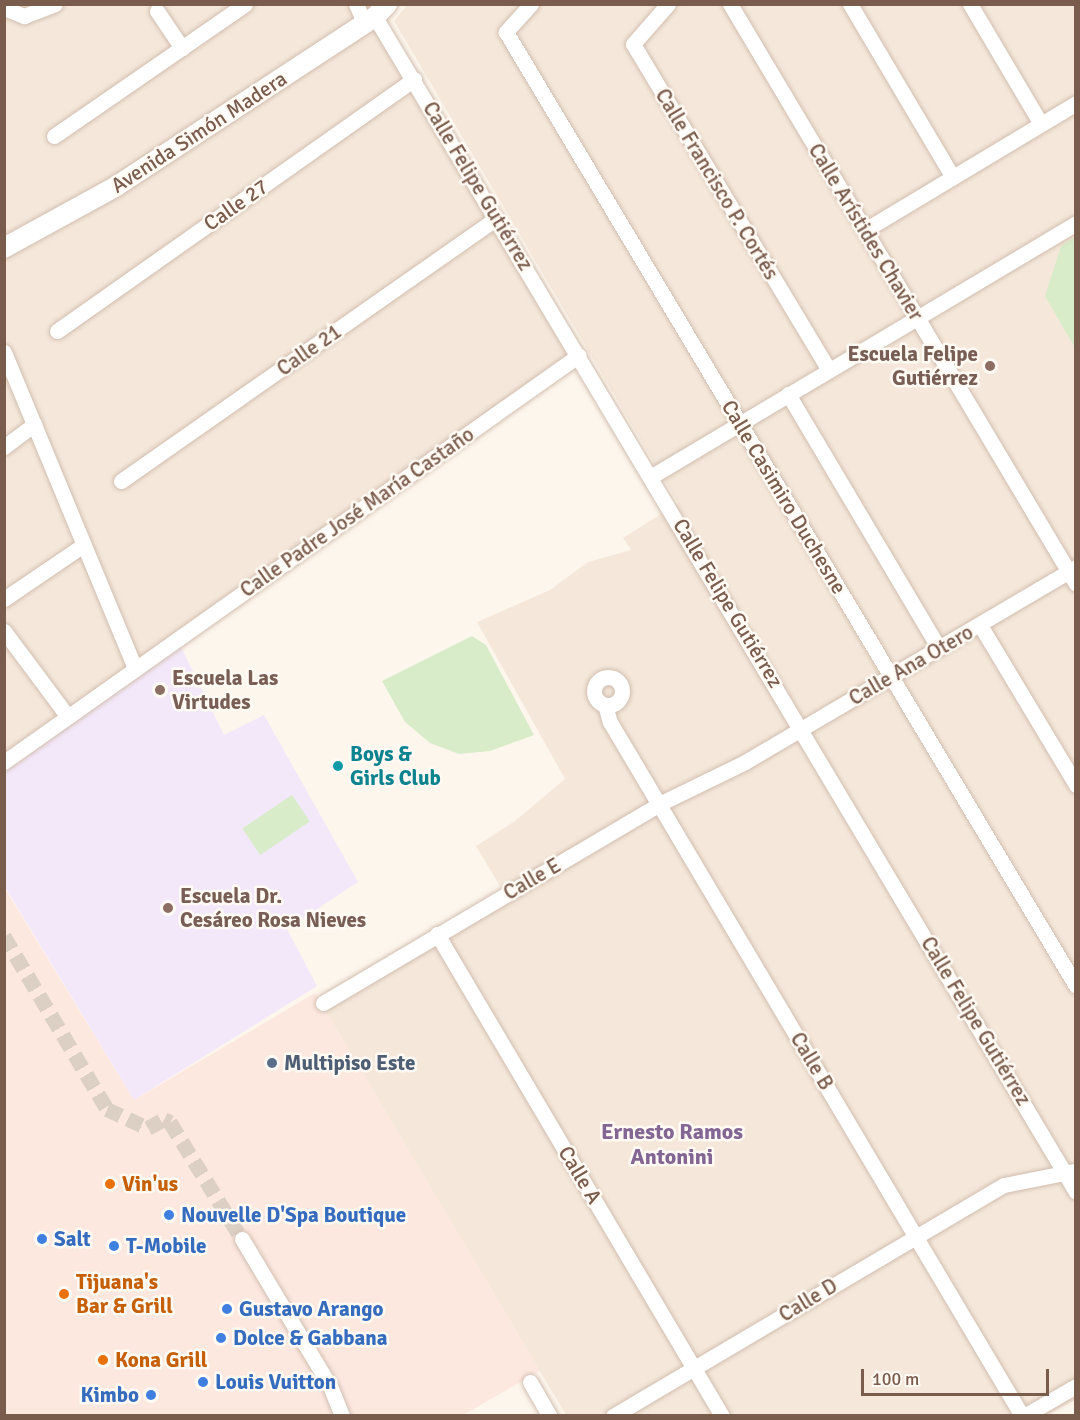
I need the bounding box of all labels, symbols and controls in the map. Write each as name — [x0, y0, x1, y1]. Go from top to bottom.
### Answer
street label: Avenida Simón Madera — [106, 66, 292, 198]
street label: Calle Francisco P. Cortés — [650, 84, 784, 284]
street label: Calle Felipe Gutiérrez — [418, 97, 538, 275]
street label: Calle Arístides Chavier — [803, 139, 929, 325]
street label: Calle 27 — [199, 174, 273, 236]
street label: Calle 21 — [272, 319, 346, 381]
place label: Escuela Felipe Gutiérrez — [848, 341, 978, 391]
marker: Escuela Felipe Gutiérrez — [983, 359, 997, 373]
street label: Calle Casimiro Duchesne — [716, 396, 852, 598]
street label: Calle Padre José María Castaño — [235, 421, 479, 603]
street label: Calle Felipe Gutiérrez — [668, 514, 788, 692]
street label: Calle Ana Otero — [844, 619, 978, 711]
place label: Escuela Las Virtudes — [172, 665, 278, 715]
marker: Escuela Las Virtudes — [153, 683, 167, 697]
place label: Boys & Girls Club — [350, 741, 441, 791]
marker: Boys & Girls Club — [331, 759, 345, 773]
street label: Calle E — [499, 853, 565, 905]
place label: Escuela Dr. Cesáreo Rosa Nieves — [180, 883, 366, 933]
marker: Escuela Dr. Cesáreo Rosa Nieves — [161, 901, 175, 915]
street label: Calle Felipe Gutiérrez — [916, 932, 1036, 1110]
street label: Calle B — [785, 1028, 839, 1094]
place label: Multipiso Este — [284, 1050, 415, 1076]
marker: Multipiso Este — [265, 1056, 279, 1070]
district label: Ernesto Ramos Antonini — [601, 1118, 743, 1170]
street label: Calle A — [553, 1141, 607, 1209]
place label: Vin'us — [122, 1171, 178, 1197]
marker: Vin'us — [103, 1177, 117, 1191]
place label: Nouvelle D'Spa Boutique — [181, 1202, 406, 1228]
marker: Nouvelle D'Spa Boutique — [162, 1208, 176, 1222]
place label: Salt — [54, 1226, 91, 1252]
marker: Salt — [35, 1232, 49, 1246]
place label: T-Mobile — [126, 1233, 206, 1259]
marker: T-Mobile — [107, 1239, 121, 1253]
place label: Tijuana's Bar & Grill — [76, 1269, 173, 1319]
street label: Calle D — [774, 1273, 842, 1327]
marker: Tijuana's Bar & Grill — [57, 1287, 71, 1301]
place label: Gustavo Arango — [239, 1296, 383, 1322]
marker: Gustavo Arango — [220, 1302, 234, 1316]
place label: Dolce & Gabbana — [233, 1325, 388, 1351]
marker: Dolce & Gabbana — [214, 1331, 228, 1345]
place label: Kona Grill — [115, 1347, 207, 1373]
marker: Kona Grill — [96, 1353, 110, 1367]
scale bar — [864, 1357, 1052, 1395]
text: 100 m — [872, 1368, 919, 1390]
place label: Louis Vuitton — [215, 1369, 336, 1395]
marker: Louis Vuitton — [196, 1375, 210, 1389]
place label: Kimbo — [81, 1382, 139, 1408]
marker: Kimbo — [144, 1388, 158, 1402]

